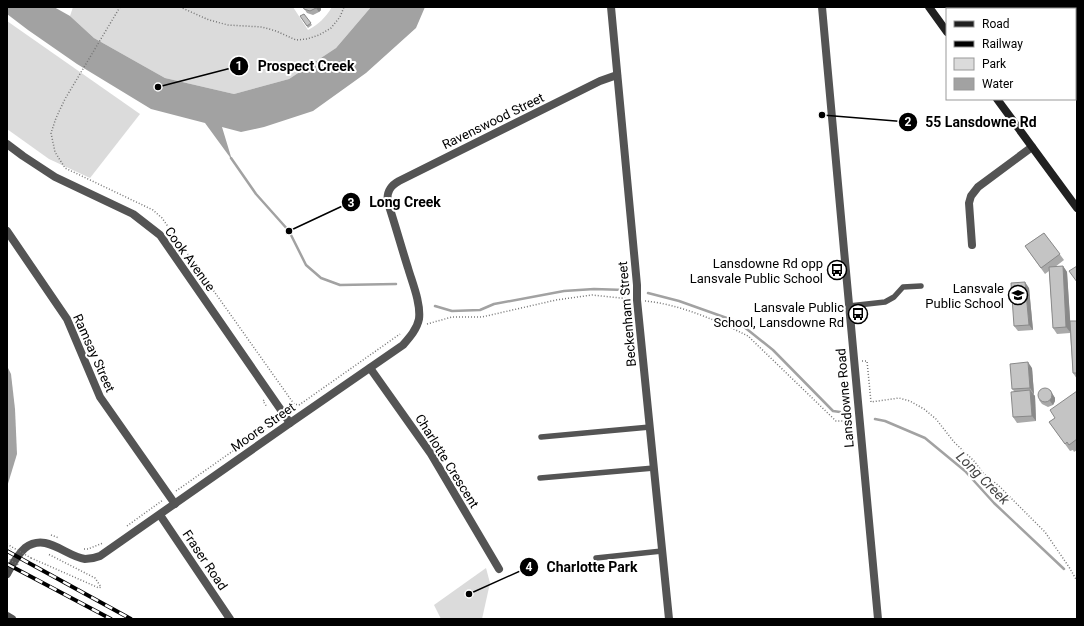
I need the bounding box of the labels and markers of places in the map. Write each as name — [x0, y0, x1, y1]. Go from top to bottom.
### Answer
callout: Prospect Creek — [229, 53, 362, 79]
callout: 55 Lansdowne Rd — [898, 109, 1045, 135]
callout: Long Creek — [341, 189, 449, 215]
place label: Lansdowne Rd opp Lansvale Public School — [690, 256, 823, 286]
bus stop icon: Lansdowne Rd opp Lansvale Public School — [826, 259, 848, 281]
place label: Lansvale Public School — [925, 281, 1004, 311]
school or university icon: Lansvale Public School — [1007, 284, 1029, 306]
place label: Lansvale Public School, Lansdowne Rd — [713, 300, 844, 330]
bus stop icon: Lansvale Public School, Lansdowne Rd — [847, 303, 869, 325]
callout: Charlotte Park — [519, 554, 645, 580]

